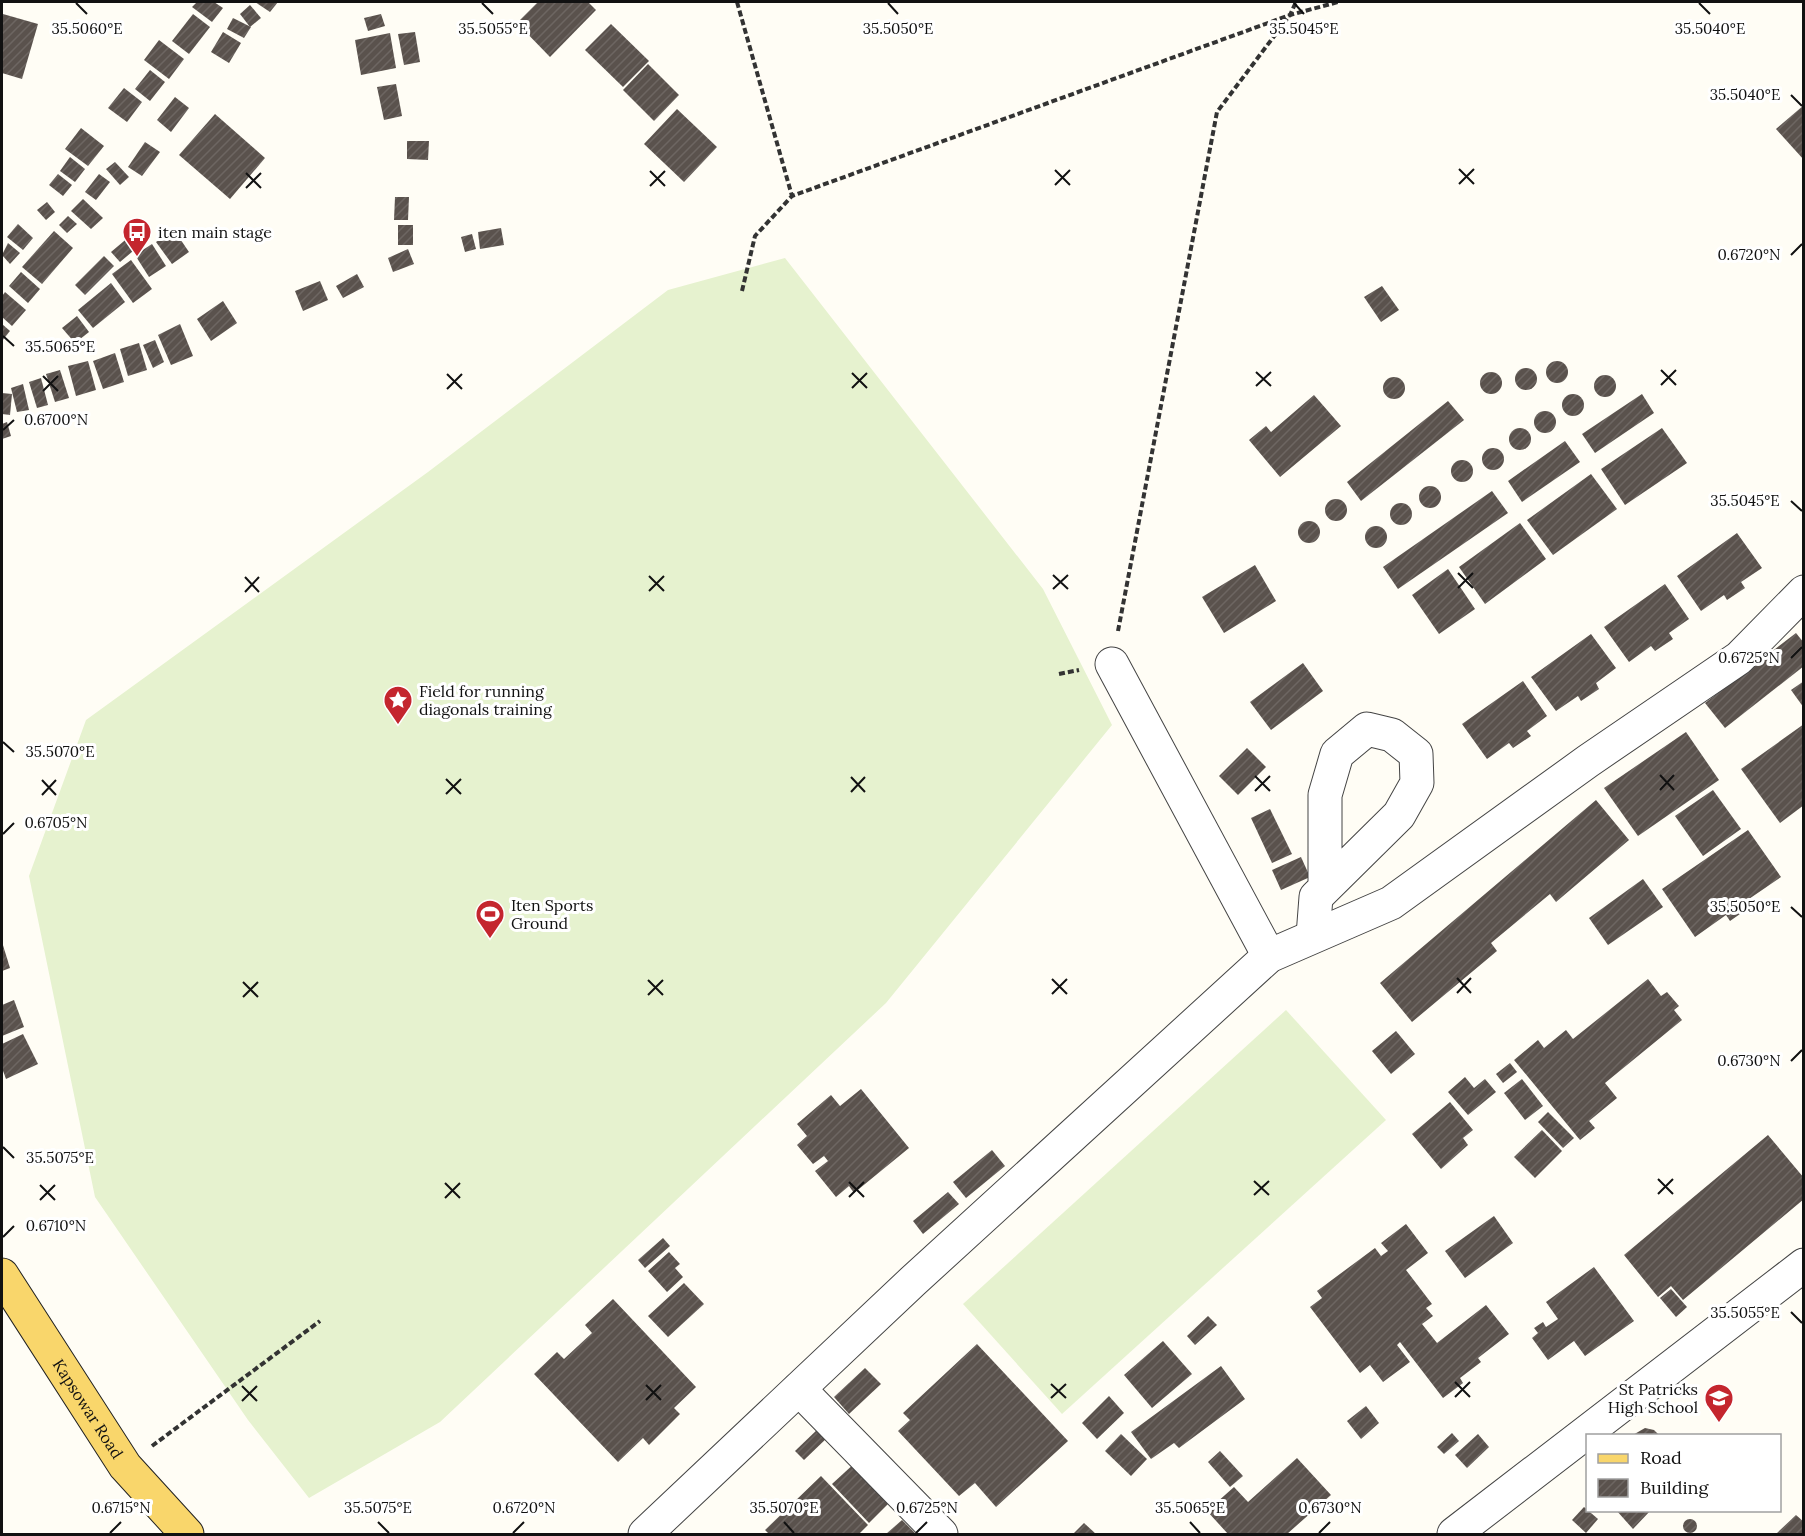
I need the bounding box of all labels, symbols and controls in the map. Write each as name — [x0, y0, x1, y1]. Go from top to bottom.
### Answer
text: 35.5060°E — [51, 19, 123, 38]
text: 35.5055°E — [458, 19, 528, 38]
text: 35.5050°E — [863, 19, 933, 38]
text: 35.5045°E — [1269, 19, 1339, 38]
text: 35.5040°E — [1675, 19, 1745, 38]
text: 35.5040°E — [1710, 85, 1780, 104]
bus stop icon: iten main stage — [121, 216, 153, 258]
place label: iten main stage — [158, 222, 272, 242]
text: 0.6720°N — [1718, 245, 1780, 264]
text: 35.5065°E — [25, 337, 95, 356]
text: 0.6700°N — [24, 410, 88, 429]
text: 35.5045°E — [1710, 491, 1780, 510]
text: 0.6725°N — [1718, 648, 1780, 667]
place label: Field for running diagonals training — [419, 681, 553, 719]
place icon: Field for running diagonals training — [382, 684, 414, 726]
text: 35.5070°E — [25, 742, 95, 761]
text: 0.6705°N — [24, 813, 88, 832]
place label: Iten Sports Ground — [511, 895, 593, 933]
text: 35.5050°E — [1710, 897, 1780, 916]
sports icon: Iten Sports Ground — [474, 898, 506, 940]
text: 0.6730°N — [1717, 1051, 1781, 1070]
text: 35.5075°E — [26, 1148, 94, 1167]
text: 0.6710°N — [26, 1216, 86, 1235]
text: 35.5055°E — [1710, 1303, 1780, 1322]
street label: Kapsowar Road — [49, 1355, 128, 1463]
place label: St Patricks High School — [1608, 1379, 1698, 1417]
school or university icon: St Patricks High School — [1703, 1382, 1735, 1424]
legend — [1586, 1434, 1781, 1512]
text: Road — [1640, 1446, 1682, 1469]
text: Building — [1640, 1476, 1710, 1499]
text: 0.6715°N — [91, 1498, 151, 1517]
text: 35.5075°E — [344, 1498, 412, 1517]
text: 0.6720°N — [493, 1498, 555, 1517]
text: 35.5070°E — [749, 1498, 819, 1517]
text: 0.6725°N — [896, 1498, 958, 1517]
text: 35.5065°E — [1155, 1498, 1225, 1517]
text: 0.6730°N — [1298, 1498, 1362, 1517]

